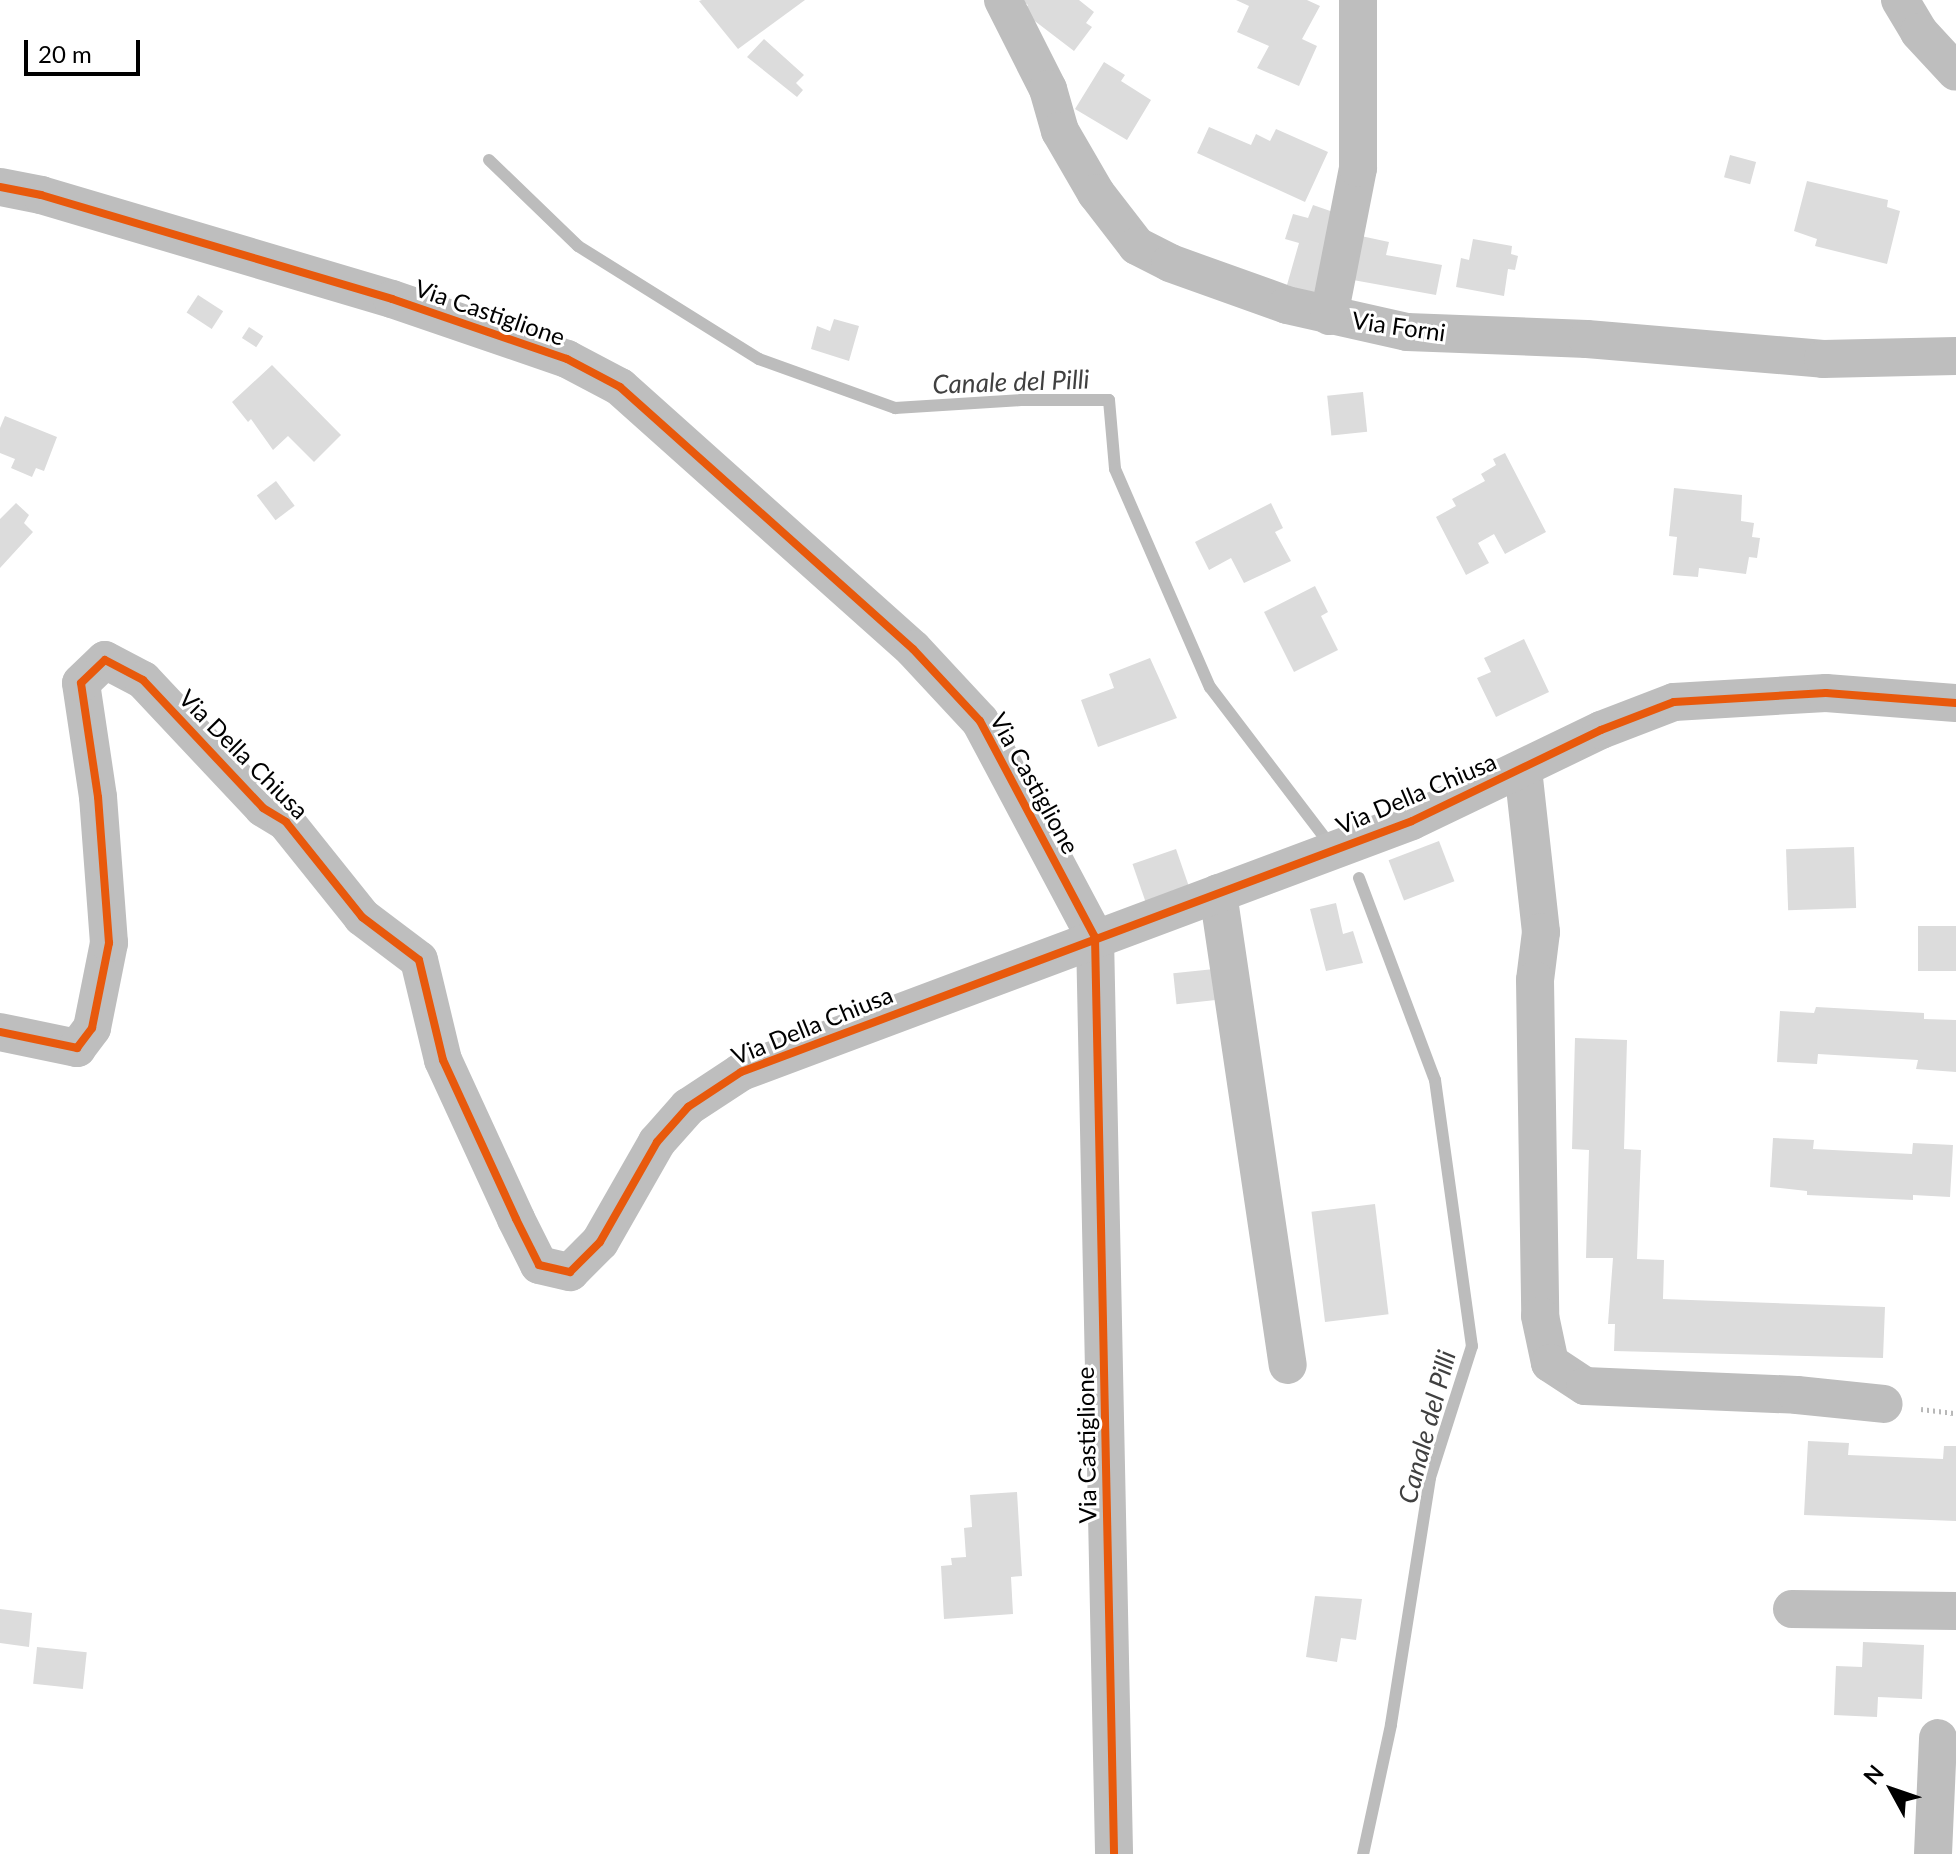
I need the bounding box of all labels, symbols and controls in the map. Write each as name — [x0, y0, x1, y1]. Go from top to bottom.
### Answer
scale bar — [28, 24, 144, 74]
text: 20 m — [38, 39, 92, 68]
street label: Via Castiglione — [411, 273, 569, 351]
street label: Via Forni — [1350, 305, 1448, 347]
water label: Canale del Pilli — [932, 364, 1090, 400]
street label: Via Della Chiusa — [173, 683, 315, 825]
street label: Via Castiglione — [984, 707, 1086, 859]
street label: Via Della Chiusa — [1332, 746, 1500, 840]
street label: Via Della Chiusa — [727, 980, 897, 1070]
water label: Canale del Pilli — [1392, 1347, 1462, 1507]
street label: Via Castiglione — [1070, 1366, 1102, 1524]
north arrow — [1852, 1750, 1932, 1830]
text: N — [1857, 1759, 1889, 1789]

